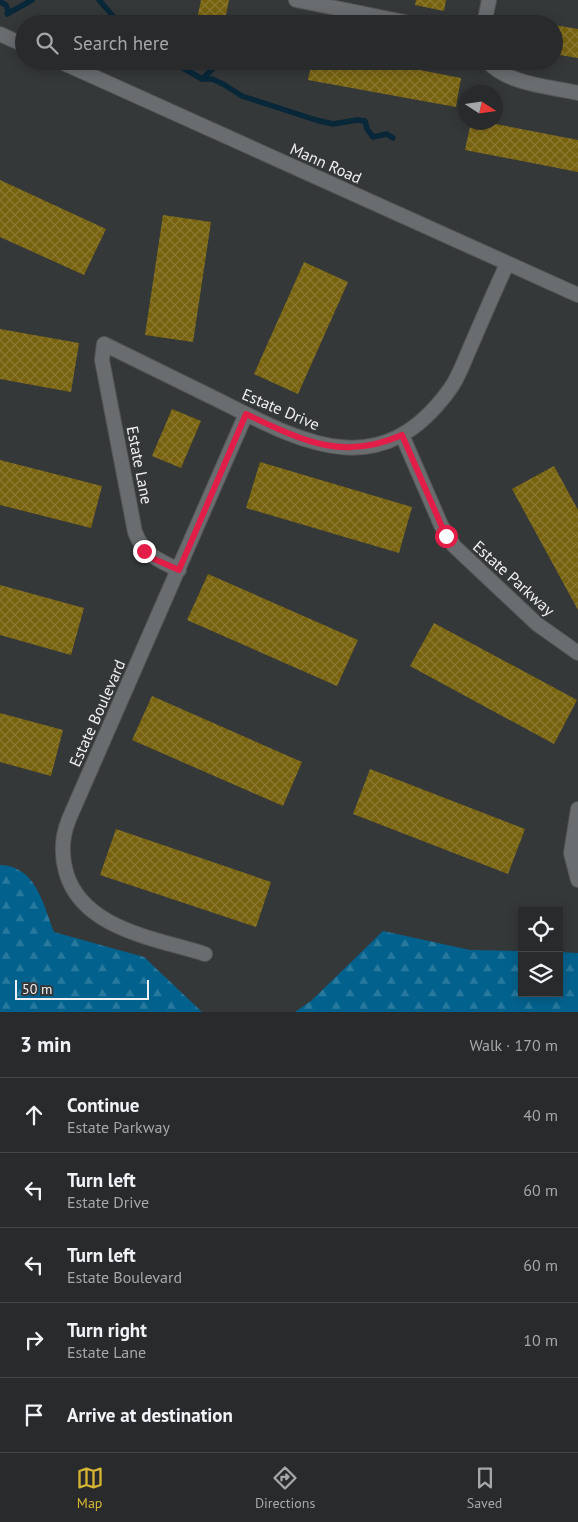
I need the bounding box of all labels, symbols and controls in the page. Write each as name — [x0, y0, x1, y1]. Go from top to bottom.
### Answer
search box — [15, 15, 563, 70]
icon: search — [33, 29, 61, 57]
text: Search here — [73, 31, 169, 55]
north arrow — [458, 85, 503, 130]
street label: Mann Road — [287, 138, 365, 188]
street label: Estate Drive — [239, 384, 323, 434]
street label: Estate Lane — [123, 424, 157, 506]
route start — [435, 525, 458, 548]
street label: Estate Parkway — [469, 536, 559, 620]
route end — [133, 540, 156, 563]
street label: Estate Boulevard — [64, 656, 130, 770]
map controls — [518, 907, 563, 997]
button: locate — [518, 907, 563, 952]
button: layers — [518, 952, 563, 997]
scale bar — [15, 977, 149, 1000]
text: 50 m — [22, 980, 52, 998]
text: 3 min — [20, 1031, 71, 1058]
text: Walk · 170 m — [469, 1035, 558, 1055]
text: Continue — [67, 1093, 139, 1117]
icon: ahead — [20, 1101, 48, 1129]
text: 40 m — [523, 1105, 558, 1125]
text: Estate Parkway — [67, 1117, 170, 1137]
text: Turn left — [67, 1168, 136, 1192]
icon: left — [20, 1176, 48, 1204]
text: 60 m — [523, 1180, 558, 1200]
text: Estate Drive — [67, 1192, 149, 1212]
text: Turn left — [67, 1243, 136, 1267]
icon: left — [20, 1251, 48, 1279]
text: 60 m — [523, 1255, 558, 1275]
text: Estate Boulevard — [67, 1267, 182, 1287]
text: Turn right — [67, 1318, 147, 1342]
icon: right — [20, 1326, 48, 1354]
text: 10 m — [523, 1330, 558, 1350]
text: Estate Lane — [67, 1342, 146, 1362]
icon: arrive — [20, 1401, 48, 1429]
text: Arrive at destination — [67, 1403, 233, 1427]
tab: Map — [76, 1464, 104, 1512]
tab: Directions — [255, 1464, 315, 1512]
tab: Saved — [467, 1464, 502, 1512]

